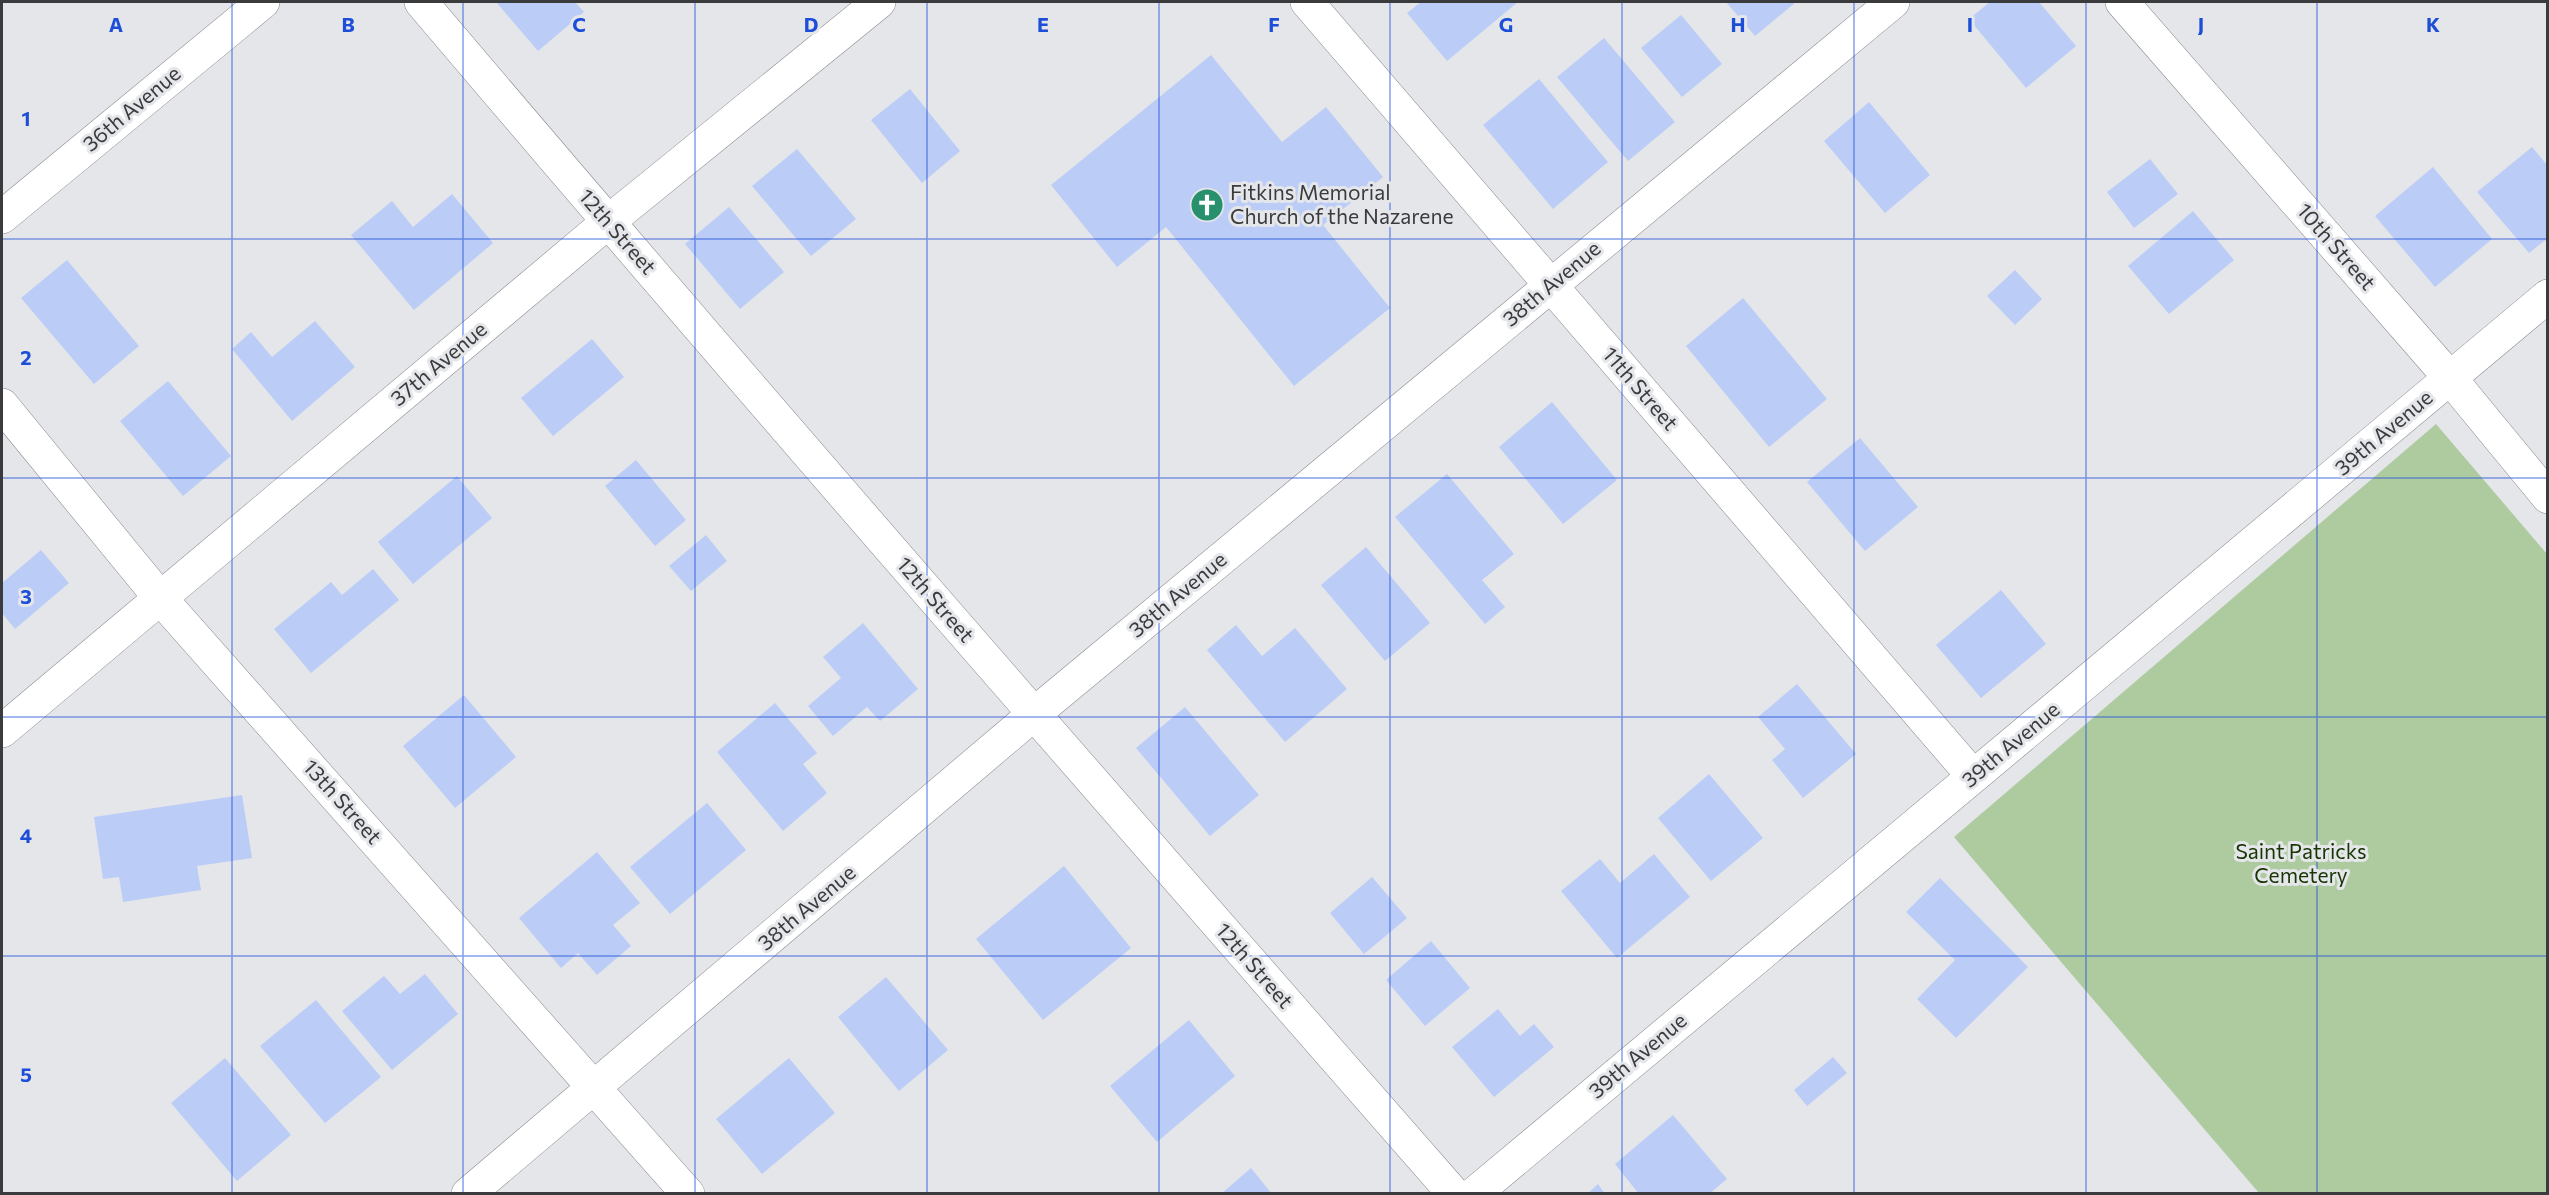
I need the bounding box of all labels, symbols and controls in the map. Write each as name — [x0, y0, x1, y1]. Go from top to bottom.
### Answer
text: A — [109, 12, 123, 36]
text: B — [341, 12, 355, 36]
text: C — [572, 12, 586, 36]
text: D — [804, 12, 818, 36]
text: E — [1037, 12, 1049, 36]
text: F — [1268, 12, 1280, 36]
text: G — [1499, 12, 1513, 36]
text: H — [1731, 12, 1746, 36]
text: I — [1967, 12, 1973, 36]
text: J — [2198, 12, 2204, 36]
text: K — [2426, 12, 2440, 36]
street label: 36th Avenue — [77, 60, 185, 156]
text: 1 — [21, 106, 31, 130]
place label: Fitkins Memorial Church of the Nazarene — [1230, 179, 1454, 228]
street label: 12th Street — [574, 183, 662, 279]
church icon: Fitkins Memorial Church of the Nazarene — [1189, 187, 1225, 223]
street label: 10th Street — [2293, 198, 2382, 294]
street label: 38th Avenue — [1497, 235, 1605, 331]
street label: 37th Avenue — [385, 315, 491, 410]
street label: 11th Street — [1598, 341, 1684, 435]
text: 2 — [20, 345, 32, 369]
street label: 39th Avenue — [2329, 384, 2437, 480]
street label: 38th Avenue — [1123, 546, 1231, 642]
street label: 12th Street — [892, 551, 980, 647]
text: 3 — [20, 584, 32, 608]
street label: 39th Avenue — [1956, 696, 2064, 792]
street label: 13th Street — [299, 754, 388, 848]
text: 4 — [20, 823, 32, 847]
park label: Saint Patricks Cemetery — [2235, 838, 2367, 887]
street label: 38th Avenue — [752, 859, 860, 955]
street label: 12th Street — [1211, 917, 1299, 1013]
street label: 39th Avenue — [1583, 1007, 1691, 1103]
text: 5 — [20, 1062, 32, 1086]

